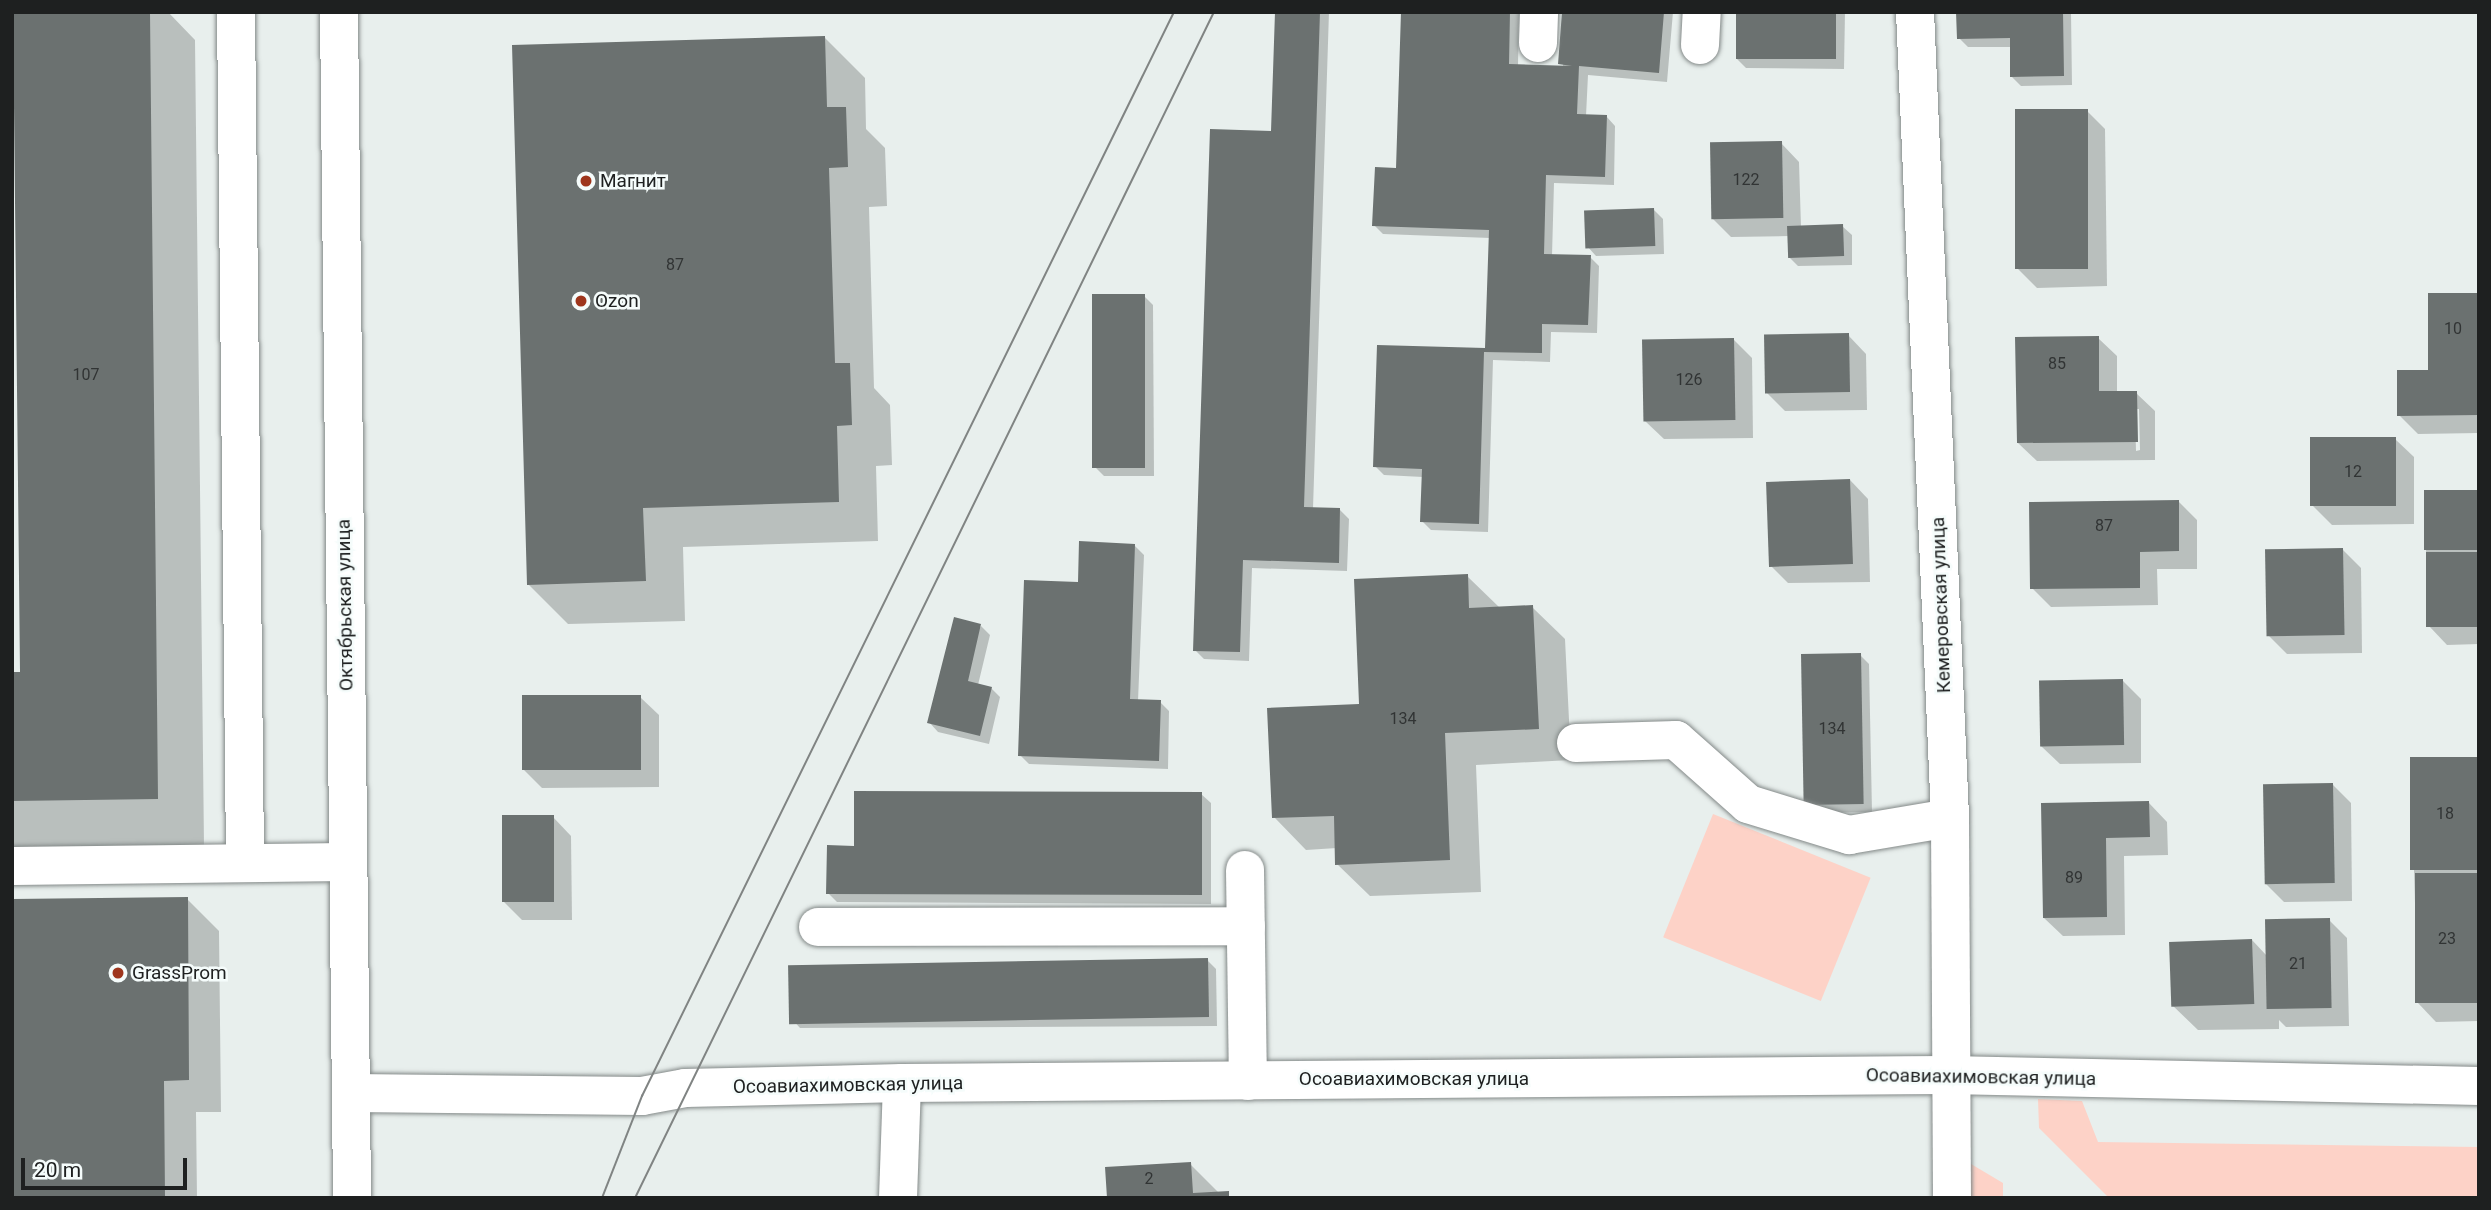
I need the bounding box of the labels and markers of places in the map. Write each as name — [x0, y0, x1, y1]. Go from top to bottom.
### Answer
place label: Магнит — [600, 170, 666, 192]
marker: Магнит — [578, 173, 594, 189]
place label: Ozon — [595, 290, 639, 312]
marker: Ozon — [573, 293, 589, 309]
place label: GrassProm — [132, 962, 227, 984]
marker: GrassProm — [110, 965, 126, 981]

